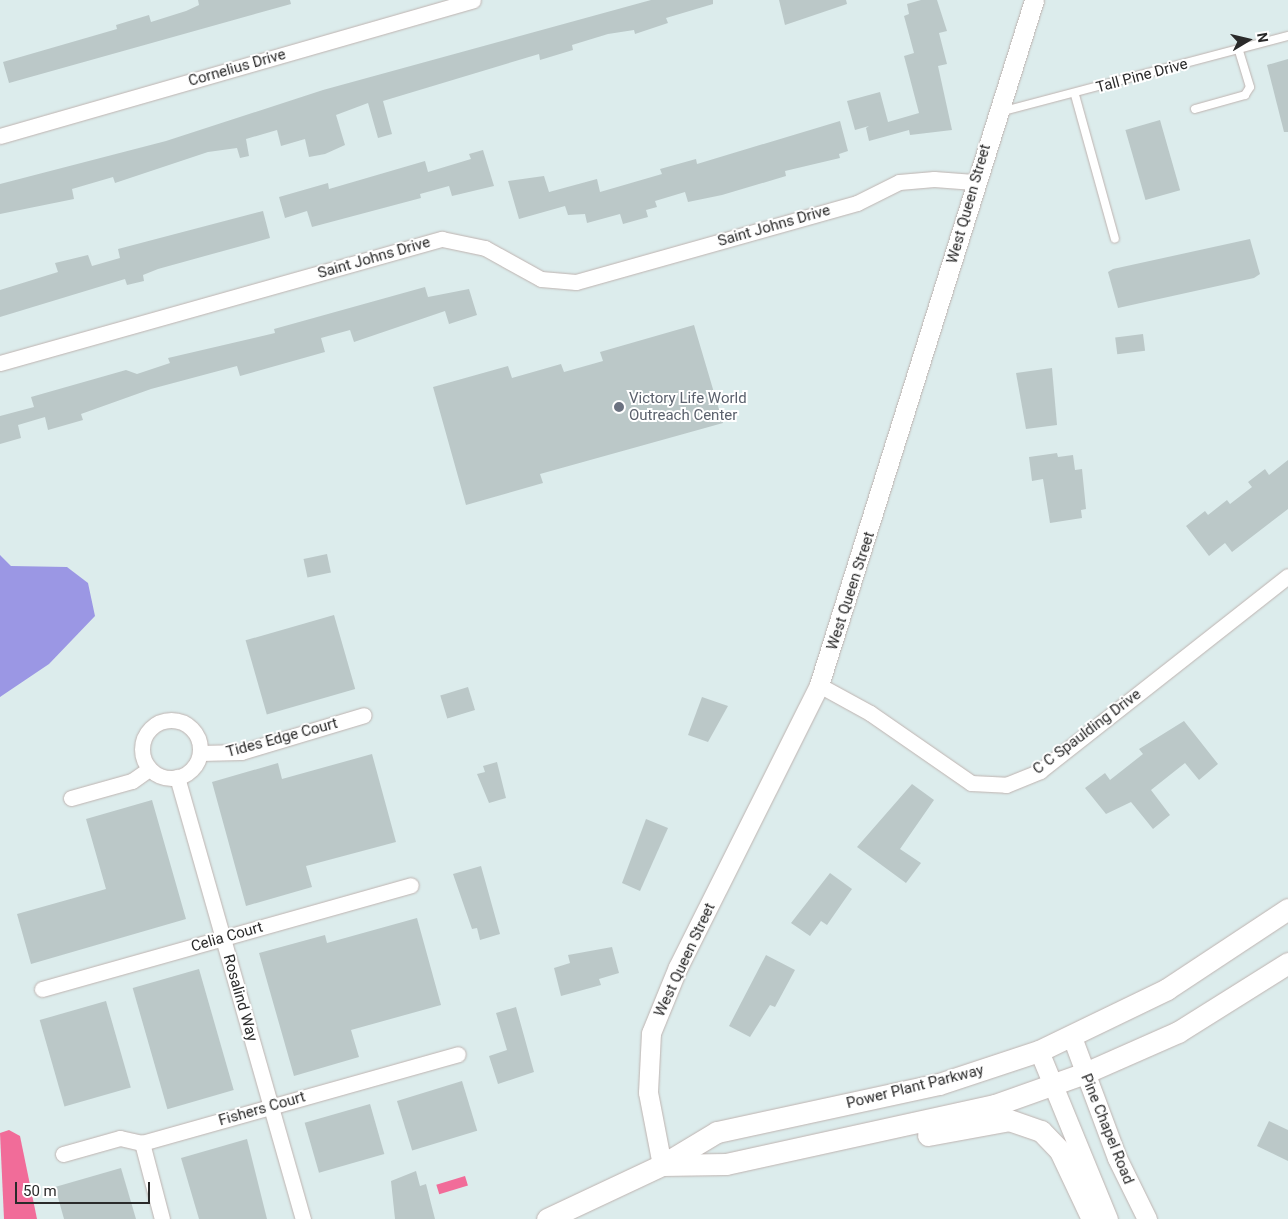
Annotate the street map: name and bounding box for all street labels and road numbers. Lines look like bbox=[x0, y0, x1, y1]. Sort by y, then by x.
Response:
street label: Cornelius Drive bbox=[186, 46, 288, 90]
street label: Tall Pine Drive bbox=[1094, 55, 1190, 97]
street label: West Queen Street bbox=[943, 142, 995, 266]
street label: Saint Johns Drive bbox=[716, 201, 832, 251]
street label: Saint Johns Drive bbox=[316, 233, 432, 283]
street label: West Queen Street bbox=[823, 530, 879, 652]
street label: C C Spaulding Drive bbox=[1029, 686, 1145, 778]
street label: Tides Edge Court bbox=[224, 715, 340, 761]
street label: West Queen Street bbox=[651, 900, 719, 1020]
street label: Celia Court bbox=[189, 918, 265, 956]
street label: Rosalind Way bbox=[219, 952, 261, 1044]
street label: Power Plant Parkway bbox=[845, 1061, 985, 1113]
street label: Pine Chapel Road bbox=[1077, 1071, 1137, 1187]
street label: Fishers Court bbox=[217, 1088, 307, 1130]

